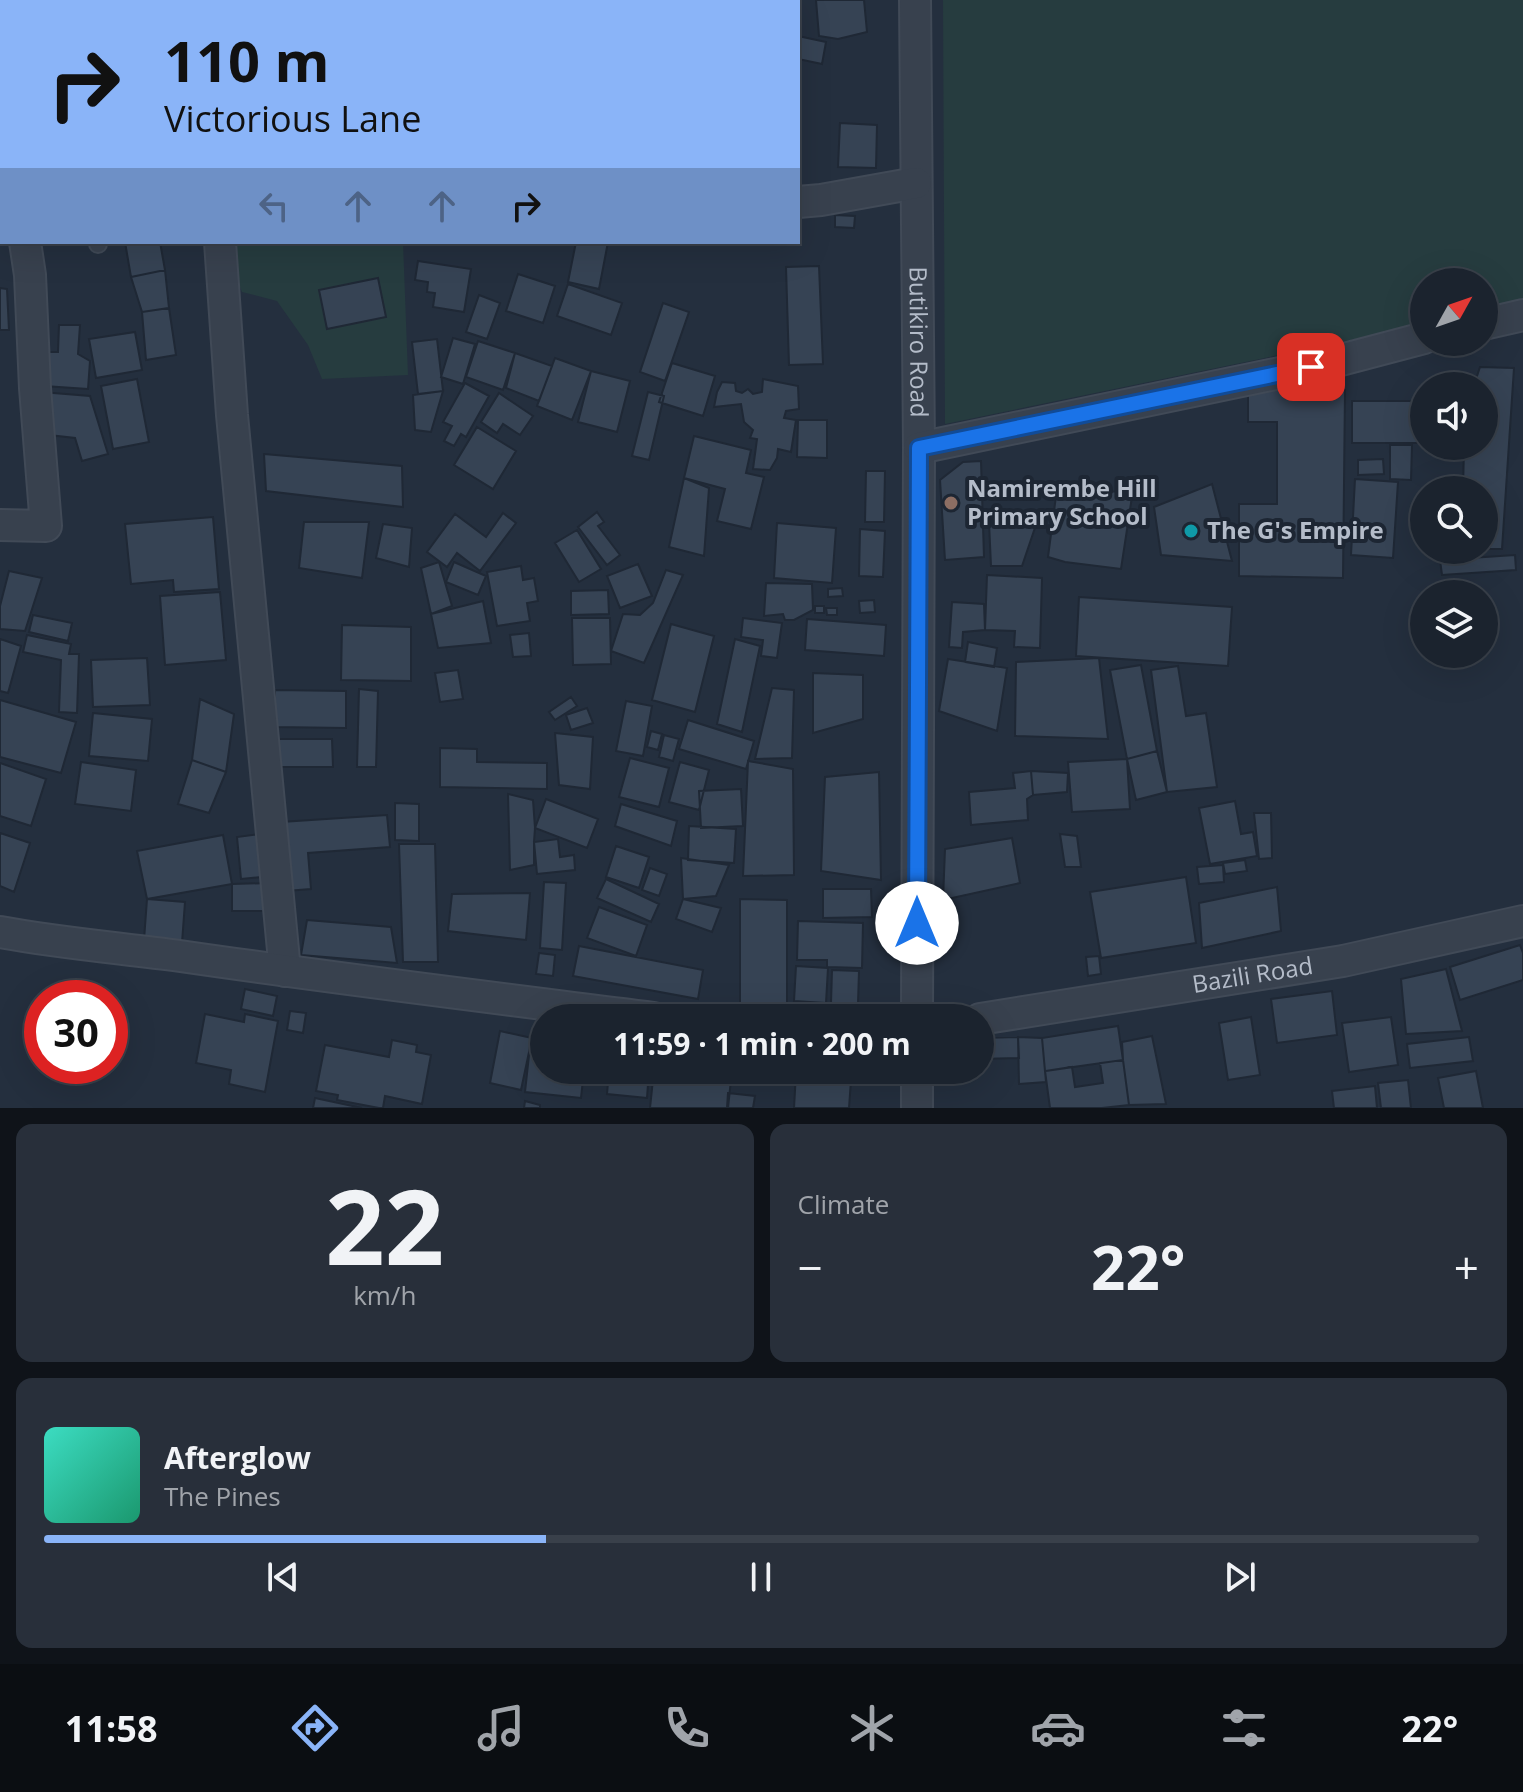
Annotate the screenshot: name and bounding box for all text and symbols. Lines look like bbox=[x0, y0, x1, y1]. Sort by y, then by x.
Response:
text: 110 m bbox=[164, 22, 330, 98]
icon: right bbox=[32, 32, 136, 136]
text: Victorious Lane bbox=[164, 94, 421, 143]
icon: left bbox=[252, 184, 296, 228]
icon: ahead bbox=[336, 184, 380, 228]
icon: ahead bbox=[420, 184, 464, 228]
icon: right bbox=[504, 184, 548, 228]
street label: Butikiro Road bbox=[902, 266, 937, 418]
north arrow bbox=[1410, 268, 1498, 356]
map controls bbox=[1410, 268, 1498, 668]
pin bbox=[1277, 333, 1345, 401]
icon: arrive bbox=[1289, 345, 1333, 389]
button: sound bbox=[1410, 372, 1498, 460]
place label: Namirembe Hill Primary School bbox=[967, 471, 1156, 532]
button: search bbox=[1410, 476, 1498, 564]
marker: Namirembe Hill Primary School bbox=[942, 494, 960, 512]
place label: The G's Empire bbox=[1207, 513, 1384, 546]
marker: The G's Empire bbox=[1182, 522, 1200, 540]
button: layers bbox=[1410, 580, 1498, 668]
position arrow bbox=[875, 881, 959, 965]
street label: Bazili Road bbox=[1190, 948, 1315, 1000]
speed limit sign: 30 bbox=[24, 980, 128, 1084]
text: 11:59 · 1 min · 200 m bbox=[613, 1023, 911, 1064]
text: 22 bbox=[325, 1154, 444, 1295]
text: Climate bbox=[798, 1186, 889, 1222]
text: 22° bbox=[1091, 1226, 1185, 1308]
text: − bbox=[798, 1237, 823, 1297]
text: + bbox=[1454, 1237, 1479, 1297]
text: km/h bbox=[353, 1277, 416, 1313]
text: Afterglow bbox=[164, 1437, 311, 1478]
text: The Pines bbox=[164, 1478, 281, 1514]
icon: previous bbox=[261, 1555, 305, 1599]
icon: pause bbox=[739, 1555, 783, 1599]
icon: next bbox=[1218, 1555, 1262, 1599]
icon: directions bbox=[287, 1700, 343, 1756]
icon: music bbox=[473, 1700, 529, 1756]
icon: phone bbox=[659, 1700, 715, 1756]
icon: climate bbox=[844, 1700, 900, 1756]
icon: car bbox=[1030, 1700, 1086, 1756]
icon: filters bbox=[1216, 1700, 1272, 1756]
text: 11:58 bbox=[65, 1704, 157, 1753]
text: 22° bbox=[1402, 1704, 1458, 1753]

